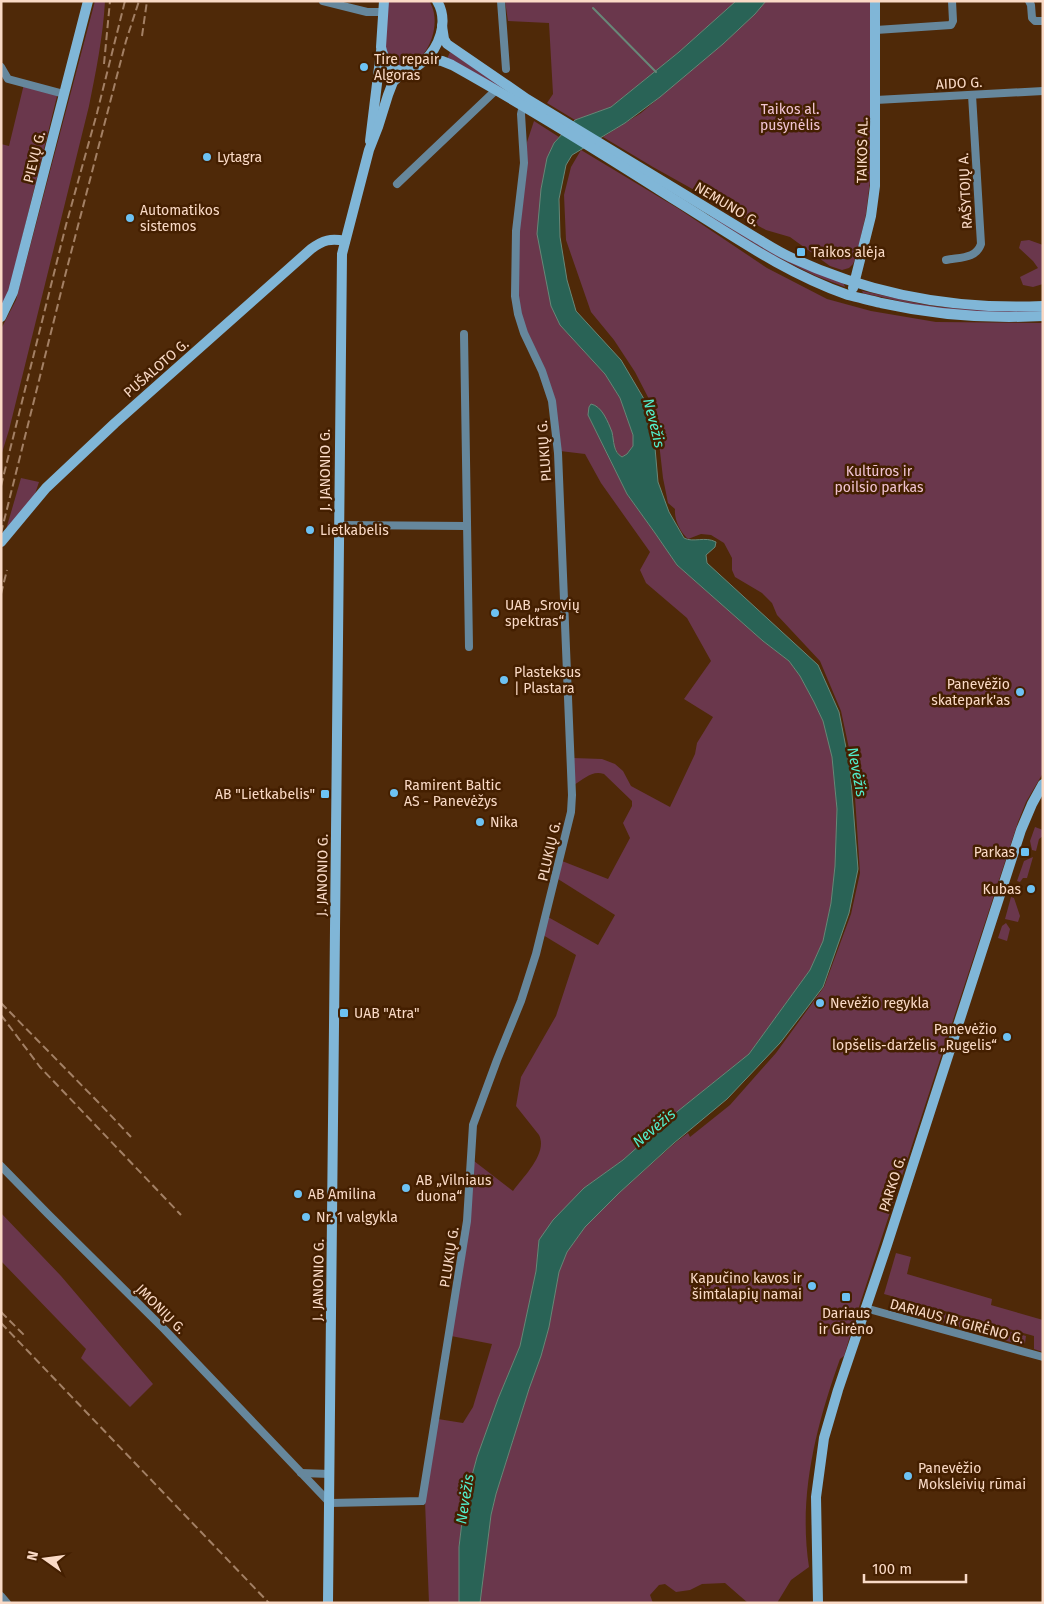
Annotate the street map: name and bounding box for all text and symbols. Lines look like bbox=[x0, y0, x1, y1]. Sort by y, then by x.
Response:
place label: Tire repair Algoras bbox=[374, 51, 440, 84]
marker: Tire repair Algoras bbox=[358, 61, 370, 73]
street label: AIDO G. bbox=[935, 74, 983, 93]
park label: Taikos al. pušynėlis bbox=[760, 101, 820, 134]
street label: TAIKOS AL. bbox=[853, 117, 872, 183]
street label: PIEVŲ G. bbox=[20, 129, 49, 185]
place label: Lytagra bbox=[217, 149, 262, 166]
marker: Lytagra bbox=[201, 151, 213, 163]
street label: RAŠYTOJŲ A. bbox=[954, 152, 976, 230]
street label: NEMUNO G. bbox=[691, 179, 762, 230]
place label: Automatikos sistemos bbox=[140, 202, 220, 235]
marker: Automatikos sistemos bbox=[124, 212, 136, 224]
place label: Taikos alėja bbox=[811, 244, 885, 261]
marker: Taikos alėja bbox=[795, 246, 807, 258]
street label: PUŠALOTO G. bbox=[120, 335, 192, 401]
water label: Nevėžis bbox=[639, 396, 669, 450]
street label: PLUKIŲ G. bbox=[534, 420, 555, 482]
street label: J. JANONIO G. bbox=[317, 429, 334, 511]
park label: Kultūros ir poilsio parkas bbox=[834, 463, 924, 496]
place label: Lietkabelis bbox=[320, 522, 389, 539]
marker: Lietkabelis bbox=[304, 524, 316, 536]
place label: UAB „Srovių spektras“ bbox=[505, 597, 580, 630]
marker: UAB „Srovių spektras“ bbox=[489, 607, 501, 619]
place label: Plasteksus | Plastara bbox=[514, 664, 581, 697]
marker: Plasteksus | Plastara bbox=[498, 674, 510, 686]
place label: Panevėžio skatepark'as bbox=[931, 676, 1010, 709]
marker: Panevėžio skatepark'as bbox=[1014, 686, 1026, 698]
water label: Nevėžis bbox=[843, 746, 871, 798]
place label: Ramirent Baltic AS - Panevėžys bbox=[404, 777, 502, 810]
place label: AB "Lietkabelis" bbox=[215, 786, 315, 803]
marker: Ramirent Baltic AS - Panevėžys bbox=[388, 787, 400, 799]
marker: AB "Lietkabelis" bbox=[319, 788, 331, 800]
place label: Nika bbox=[490, 814, 518, 831]
marker: Nika bbox=[474, 816, 486, 828]
street label: PLUKIŲ G. bbox=[534, 819, 565, 883]
street label: J. JANONIO G. bbox=[313, 834, 332, 916]
place label: Parkas bbox=[974, 844, 1015, 861]
marker: Parkas bbox=[1019, 846, 1031, 858]
place label: Kubas bbox=[983, 881, 1021, 898]
marker: Kubas bbox=[1025, 883, 1037, 895]
place label: Nevėžio regykla bbox=[830, 995, 929, 1012]
marker: Nevėžio regykla bbox=[814, 997, 826, 1009]
place label: UAB "Atra" bbox=[354, 1005, 420, 1022]
marker: UAB "Atra" bbox=[338, 1007, 350, 1019]
place label: Panevėžio lopšelis-darželis „Rugelis“ bbox=[832, 1021, 997, 1054]
marker: Panevėžio lopšelis-darželis „Rugelis“ bbox=[1001, 1031, 1013, 1043]
water label: Nevėžis bbox=[629, 1105, 679, 1151]
street label: PARKO G. bbox=[876, 1154, 909, 1214]
place label: AB „Vilniaus duona“ bbox=[416, 1172, 492, 1205]
marker: AB „Vilniaus duona“ bbox=[400, 1182, 412, 1194]
place label: AB Amilina bbox=[308, 1186, 376, 1203]
marker: AB Amilina bbox=[292, 1188, 304, 1200]
place label: Nr. 1 valgykla bbox=[316, 1209, 398, 1226]
marker: Nr. 1 valgykla bbox=[300, 1211, 312, 1223]
street label: PLUKIŲ G. bbox=[436, 1225, 463, 1289]
street label: J. JANONIO G. bbox=[309, 1239, 328, 1321]
place label: Kapučino kavos ir šimtalapių namai bbox=[690, 1270, 803, 1303]
street label: ĮMONIŲ G. bbox=[132, 1280, 189, 1338]
marker: Kapučino kavos ir šimtalapių namai bbox=[806, 1280, 818, 1292]
marker: Dariaus ir Girėno bbox=[840, 1291, 852, 1303]
street label: DARIAUS IR GIRĖNO G. bbox=[888, 1294, 1026, 1348]
place label: Dariaus ir Girėno bbox=[819, 1305, 873, 1338]
place label: Panevėžio Moksleivių rūmai bbox=[918, 1460, 1026, 1493]
marker: Panevėžio Moksleivių rūmai bbox=[902, 1470, 914, 1482]
water label: Nevėžis bbox=[452, 1473, 478, 1525]
north arrow bbox=[20, 1534, 70, 1584]
text: N bbox=[23, 1549, 42, 1563]
scale bar bbox=[864, 1552, 966, 1584]
text: 100 m bbox=[872, 1560, 912, 1578]

